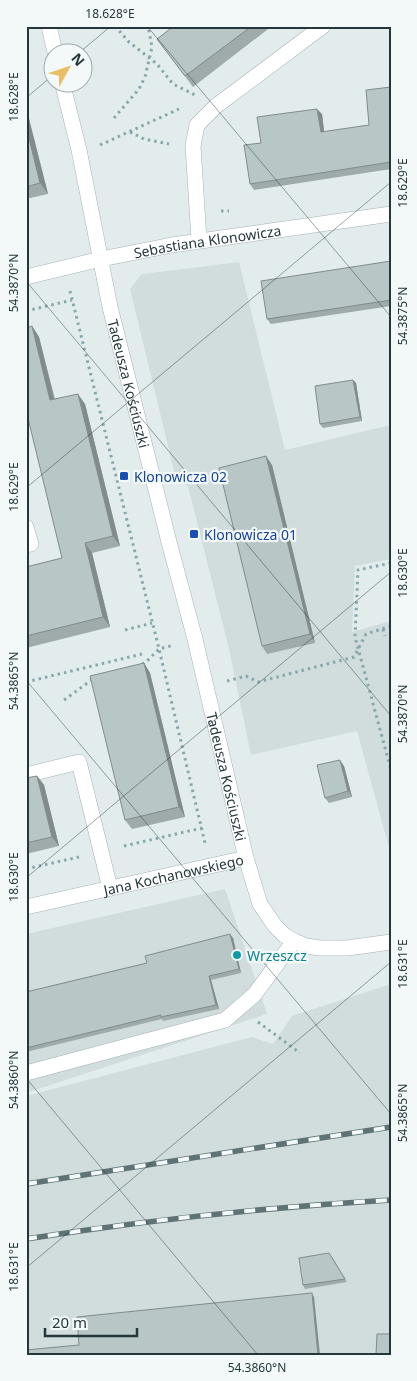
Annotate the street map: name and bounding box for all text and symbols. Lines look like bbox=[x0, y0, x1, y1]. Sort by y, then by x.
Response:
text: 18.628°E bbox=[85, 5, 135, 22]
north arrow bbox=[42, 42, 92, 92]
text: N bbox=[67, 49, 89, 70]
text: 18.628°E bbox=[5, 72, 22, 122]
text: 18.629°E bbox=[394, 158, 411, 208]
street label: Sebastiana Klonowicza bbox=[132, 220, 282, 262]
text: 54.3870°N bbox=[5, 254, 22, 312]
text: 54.3875°N bbox=[394, 287, 411, 345]
street label: Tadeusza Kościuszki bbox=[104, 317, 154, 450]
text: 18.629°E bbox=[5, 462, 22, 512]
place label: Klonowicza 02 bbox=[134, 467, 227, 486]
marker: Klonowicza 02 bbox=[118, 470, 130, 482]
place label: Klonowicza 01 bbox=[204, 525, 297, 544]
marker: Klonowicza 01 bbox=[188, 528, 200, 540]
text: 18.630°E bbox=[394, 548, 411, 598]
text: 54.3865°N bbox=[5, 652, 22, 710]
text: 54.3870°N bbox=[394, 685, 411, 743]
street label: Tadeusza Kościuszki bbox=[203, 710, 251, 843]
street label: Jana Kochanowskiego bbox=[100, 849, 245, 899]
text: 18.630°E bbox=[5, 852, 22, 902]
text: 18.631°E bbox=[394, 939, 411, 989]
place label: Wrzeszcz bbox=[247, 946, 307, 965]
marker: Wrzeszcz bbox=[231, 949, 243, 961]
text: 54.3860°N bbox=[5, 1051, 22, 1109]
text: 54.3865°N bbox=[394, 1084, 411, 1142]
text: 18.631°E bbox=[5, 1242, 22, 1292]
scale bar bbox=[45, 1306, 138, 1338]
text: 20 m bbox=[52, 1312, 87, 1332]
text: 54.3860°N bbox=[228, 1359, 286, 1376]

